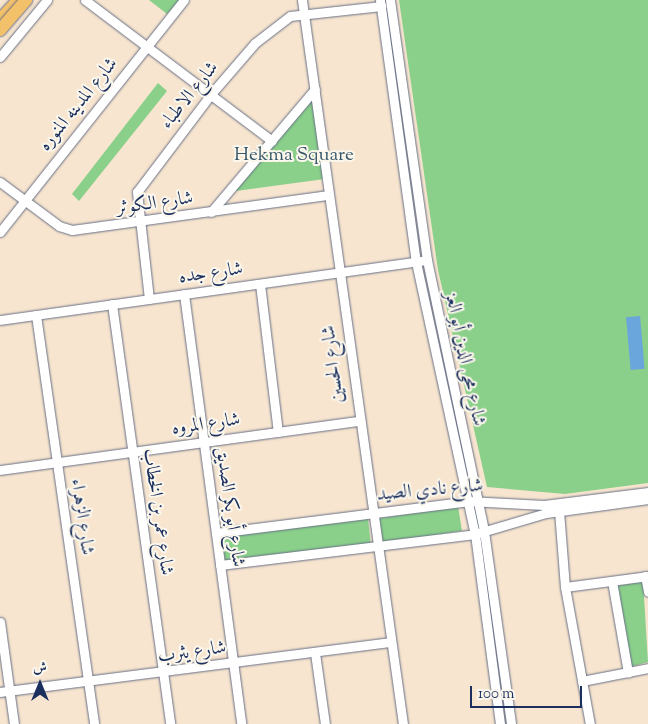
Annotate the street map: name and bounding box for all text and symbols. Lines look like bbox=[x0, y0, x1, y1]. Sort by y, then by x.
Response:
street label: شارع المدينه المنوره bbox=[34, 54, 124, 156]
street label: شارع الاطباء bbox=[156, 58, 224, 134]
park label: Hekma Square bbox=[234, 145, 354, 167]
street label: شارع الكوثر bbox=[115, 187, 195, 221]
street label: شارع جده bbox=[177, 258, 245, 290]
street label: شارع محى الدين أبو العز bbox=[439, 290, 489, 428]
street label: شارع الحسين bbox=[318, 324, 350, 404]
street label: شارع المروه bbox=[170, 409, 242, 441]
street label: شارع أبو بكر الصديق bbox=[209, 445, 249, 569]
street label: شارع عمر بن الخطاب bbox=[137, 447, 177, 577]
street label: شارع نادي الصيد bbox=[376, 475, 484, 507]
street label: شارع الزهراء bbox=[64, 477, 98, 557]
street label: شارع يثرب bbox=[156, 637, 228, 669]
north arrow bbox=[15, 659, 65, 709]
text: ش bbox=[33, 659, 47, 679]
scale bar bbox=[473, 676, 586, 708]
text: 100 m bbox=[478, 684, 514, 705]

